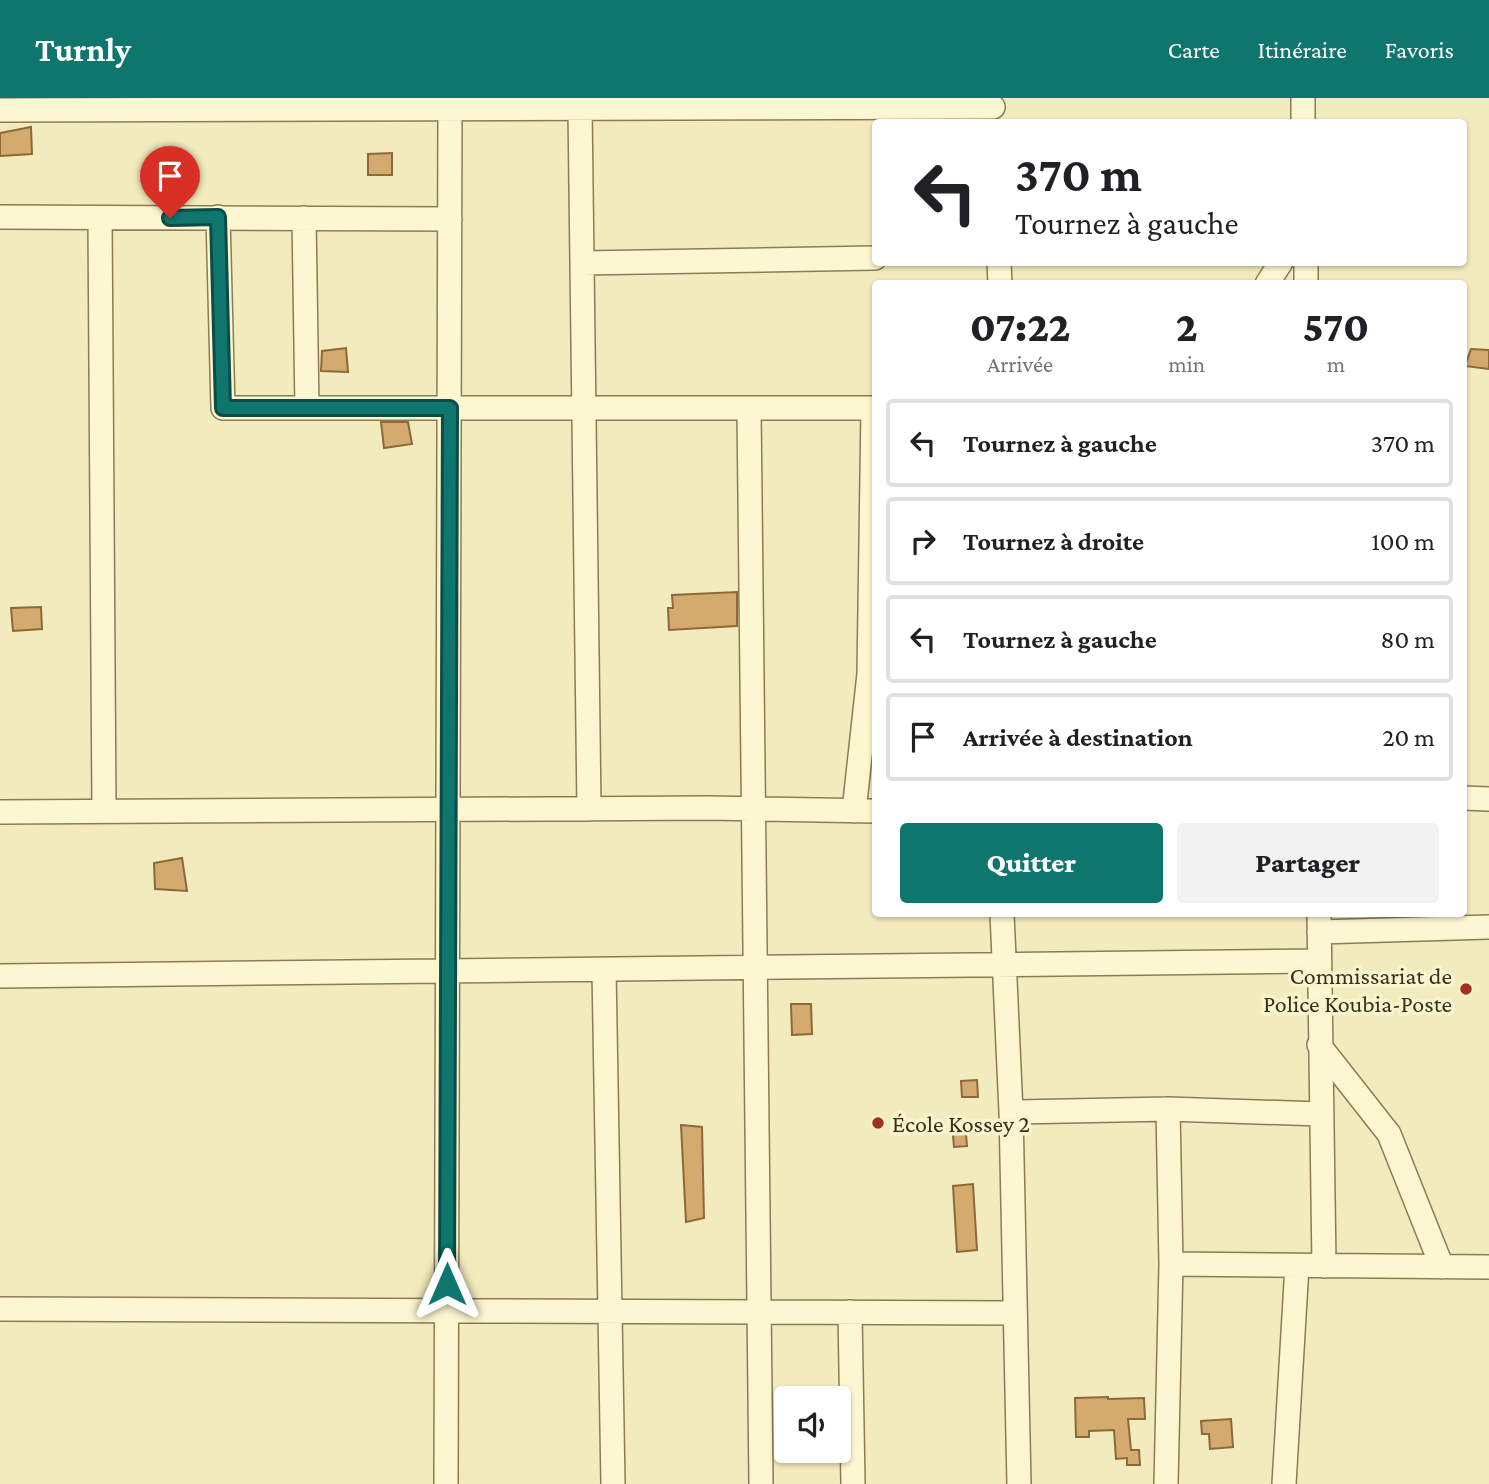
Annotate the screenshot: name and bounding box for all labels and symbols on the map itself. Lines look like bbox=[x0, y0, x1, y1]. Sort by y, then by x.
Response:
pin bbox=[140, 146, 200, 218]
place label: Commissariat de Police Koubia-Poste bbox=[1263, 962, 1452, 1017]
marker: Commissariat de Police Koubia-Poste bbox=[1458, 981, 1474, 997]
place label: École Kossey 2 bbox=[892, 1110, 1030, 1137]
marker: École Kossey 2 bbox=[870, 1115, 886, 1131]
position arrow bbox=[410, 1247, 484, 1321]

